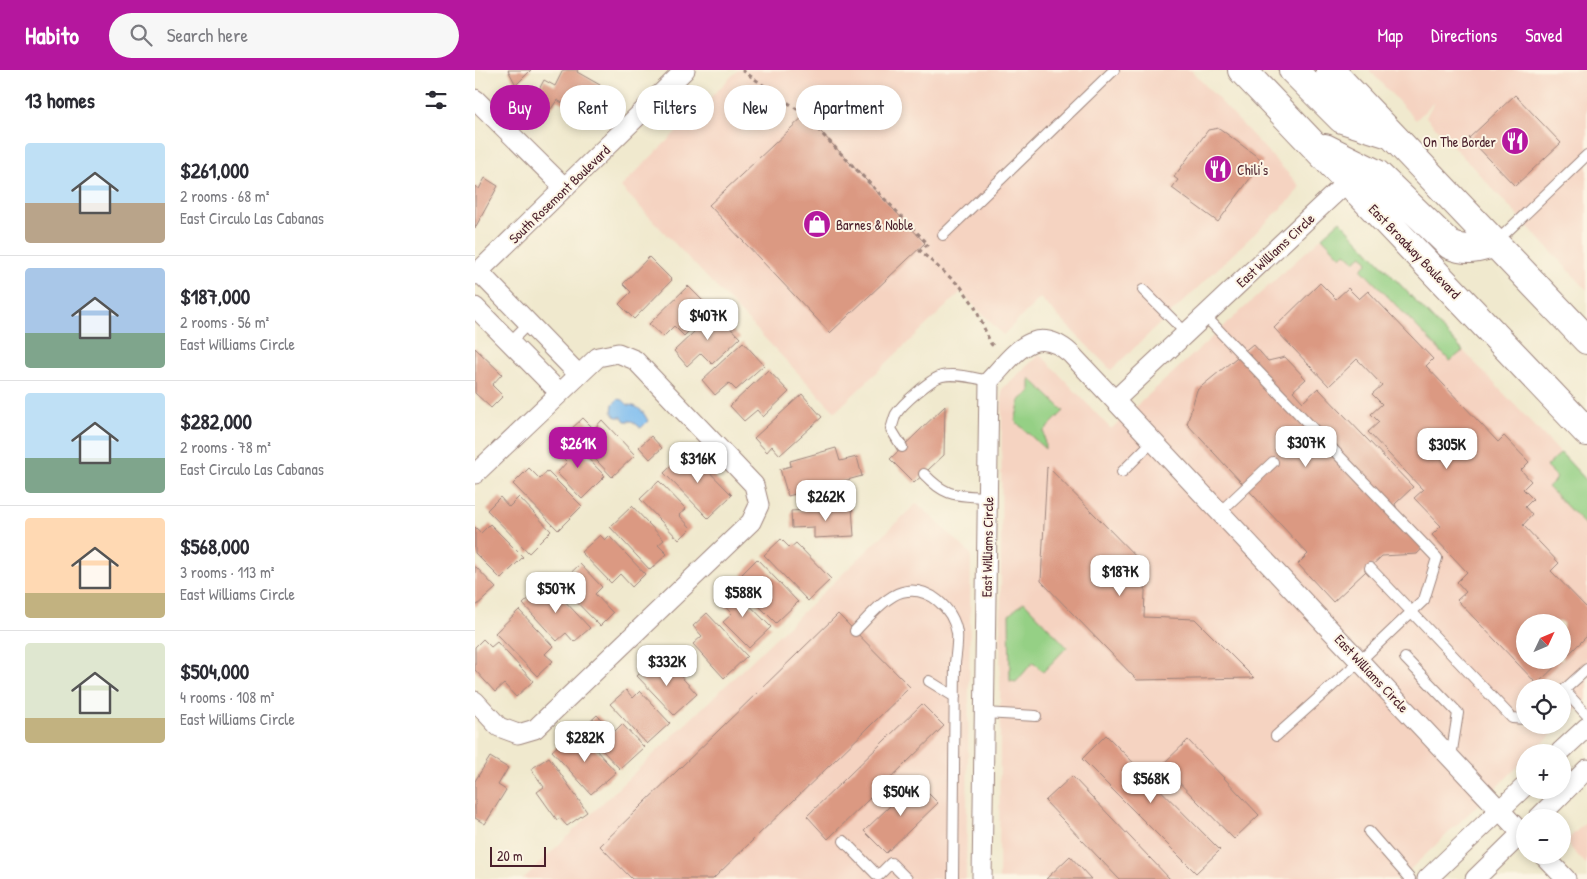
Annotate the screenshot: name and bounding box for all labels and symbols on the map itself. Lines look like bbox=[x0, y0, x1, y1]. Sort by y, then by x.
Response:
restaurant icon: On The Border bbox=[1500, 126, 1530, 156]
place label: On The Border bbox=[1423, 132, 1497, 151]
street label: South Rosemont Boulevard bbox=[504, 140, 614, 247]
restaurant icon: Chili's bbox=[1203, 154, 1233, 184]
place label: Chili's bbox=[1237, 160, 1268, 179]
street label: East Broadway Boulevard bbox=[1364, 199, 1466, 304]
street label: East Williams Circle bbox=[1232, 208, 1319, 291]
shop icon: Barnes & Noble bbox=[802, 209, 832, 239]
place label: Barnes & Noble bbox=[836, 215, 914, 234]
pin: $407K bbox=[673, 298, 743, 341]
pin: $261K bbox=[543, 426, 613, 469]
pin: $307K bbox=[1271, 426, 1341, 468]
pin: $305K bbox=[1412, 428, 1482, 470]
pin: $316K bbox=[663, 442, 733, 484]
pin: $262K bbox=[791, 480, 861, 522]
street label: East Williams Circle bbox=[977, 496, 997, 597]
pin: $187K bbox=[1085, 554, 1155, 597]
pin: $507K bbox=[521, 572, 591, 614]
pin: $588K bbox=[708, 576, 778, 618]
north arrow bbox=[1516, 614, 1571, 669]
street label: East Williams Circle bbox=[1331, 630, 1414, 717]
pin: $332K bbox=[632, 644, 702, 687]
pin: $282K bbox=[550, 720, 620, 763]
pin: $568K bbox=[1116, 762, 1186, 804]
pin: $504K bbox=[866, 774, 936, 817]
scale bar bbox=[490, 844, 546, 867]

